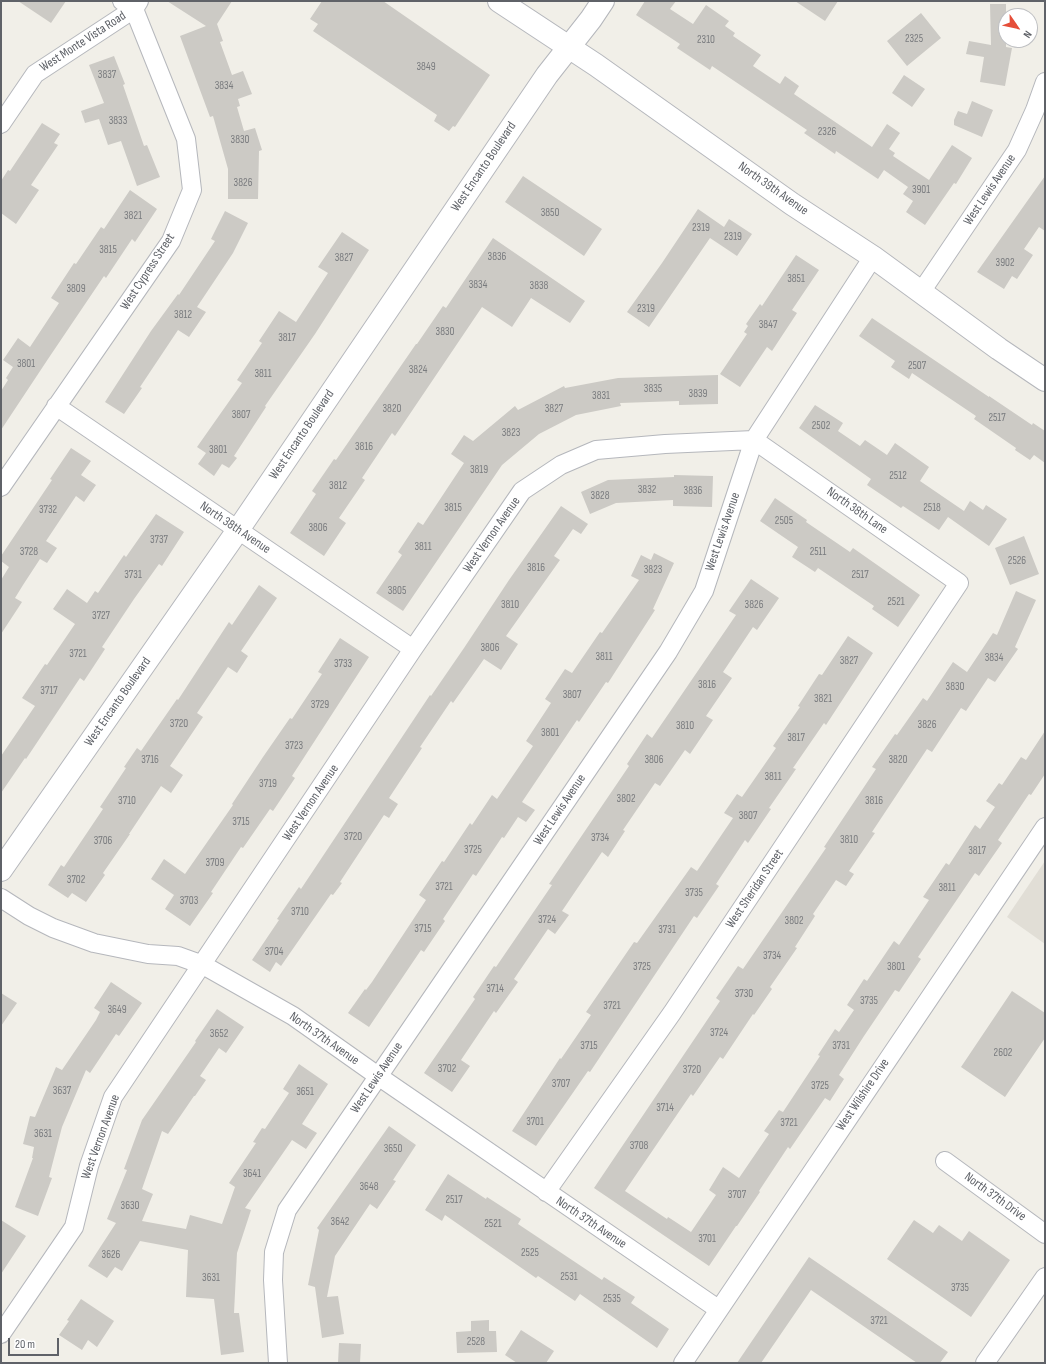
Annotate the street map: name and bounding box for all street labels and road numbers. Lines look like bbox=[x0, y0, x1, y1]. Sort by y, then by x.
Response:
street label: West Monte Vista Road bbox=[37, 8, 129, 76]
street label: West Encanto Boulevard bbox=[448, 119, 520, 215]
street label: West Lewis Avenue bbox=[961, 152, 1019, 228]
street label: North 39th Avenue bbox=[735, 159, 811, 219]
street label: West Cypress Street bbox=[117, 231, 179, 313]
street label: West Encanto Boulevard bbox=[266, 387, 338, 483]
street label: North 38th Lane bbox=[824, 484, 890, 538]
street label: West Lewis Avenue bbox=[702, 491, 744, 573]
street label: West Vernon Avenue bbox=[460, 494, 524, 576]
street label: North 38th Avenue bbox=[197, 499, 273, 557]
street label: West Encanto Boulevard bbox=[81, 654, 155, 750]
street label: West Vernon Avenue bbox=[280, 762, 342, 844]
street label: West Lewis Avenue bbox=[531, 772, 589, 848]
street label: West Sheridan Street bbox=[723, 846, 787, 932]
street label: North 37th Avenue bbox=[286, 1009, 362, 1069]
street label: West Lewis Avenue bbox=[348, 1040, 406, 1116]
street label: West Wilshire Drive bbox=[833, 1056, 893, 1134]
street label: West Vernon Avenue bbox=[78, 1093, 124, 1181]
street label: North 37th Drive bbox=[961, 1169, 1029, 1225]
street label: North 37th Avenue bbox=[553, 1194, 629, 1252]

